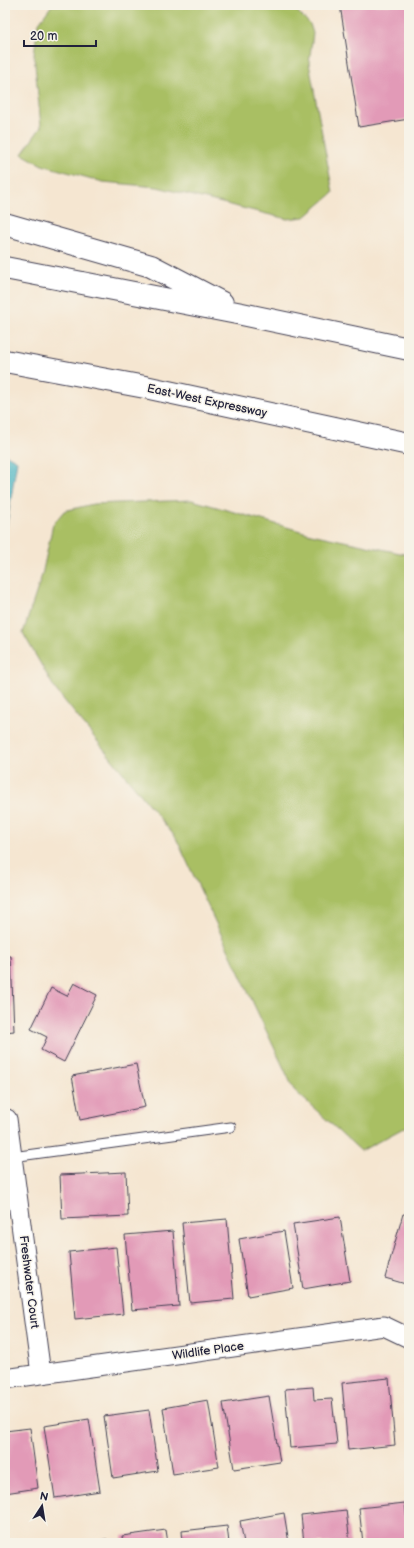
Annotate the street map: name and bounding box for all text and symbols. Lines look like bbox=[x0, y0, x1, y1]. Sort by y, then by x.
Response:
scale bar bbox=[24, 22, 96, 48]
text: 20 m bbox=[30, 29, 57, 44]
street label: East-West Expressway bbox=[146, 381, 269, 421]
street label: Freshwater Court bbox=[16, 1235, 42, 1330]
street label: Wildlife Place bbox=[171, 1339, 245, 1363]
north arrow bbox=[22, 1486, 62, 1526]
text: N bbox=[39, 1489, 49, 1504]

